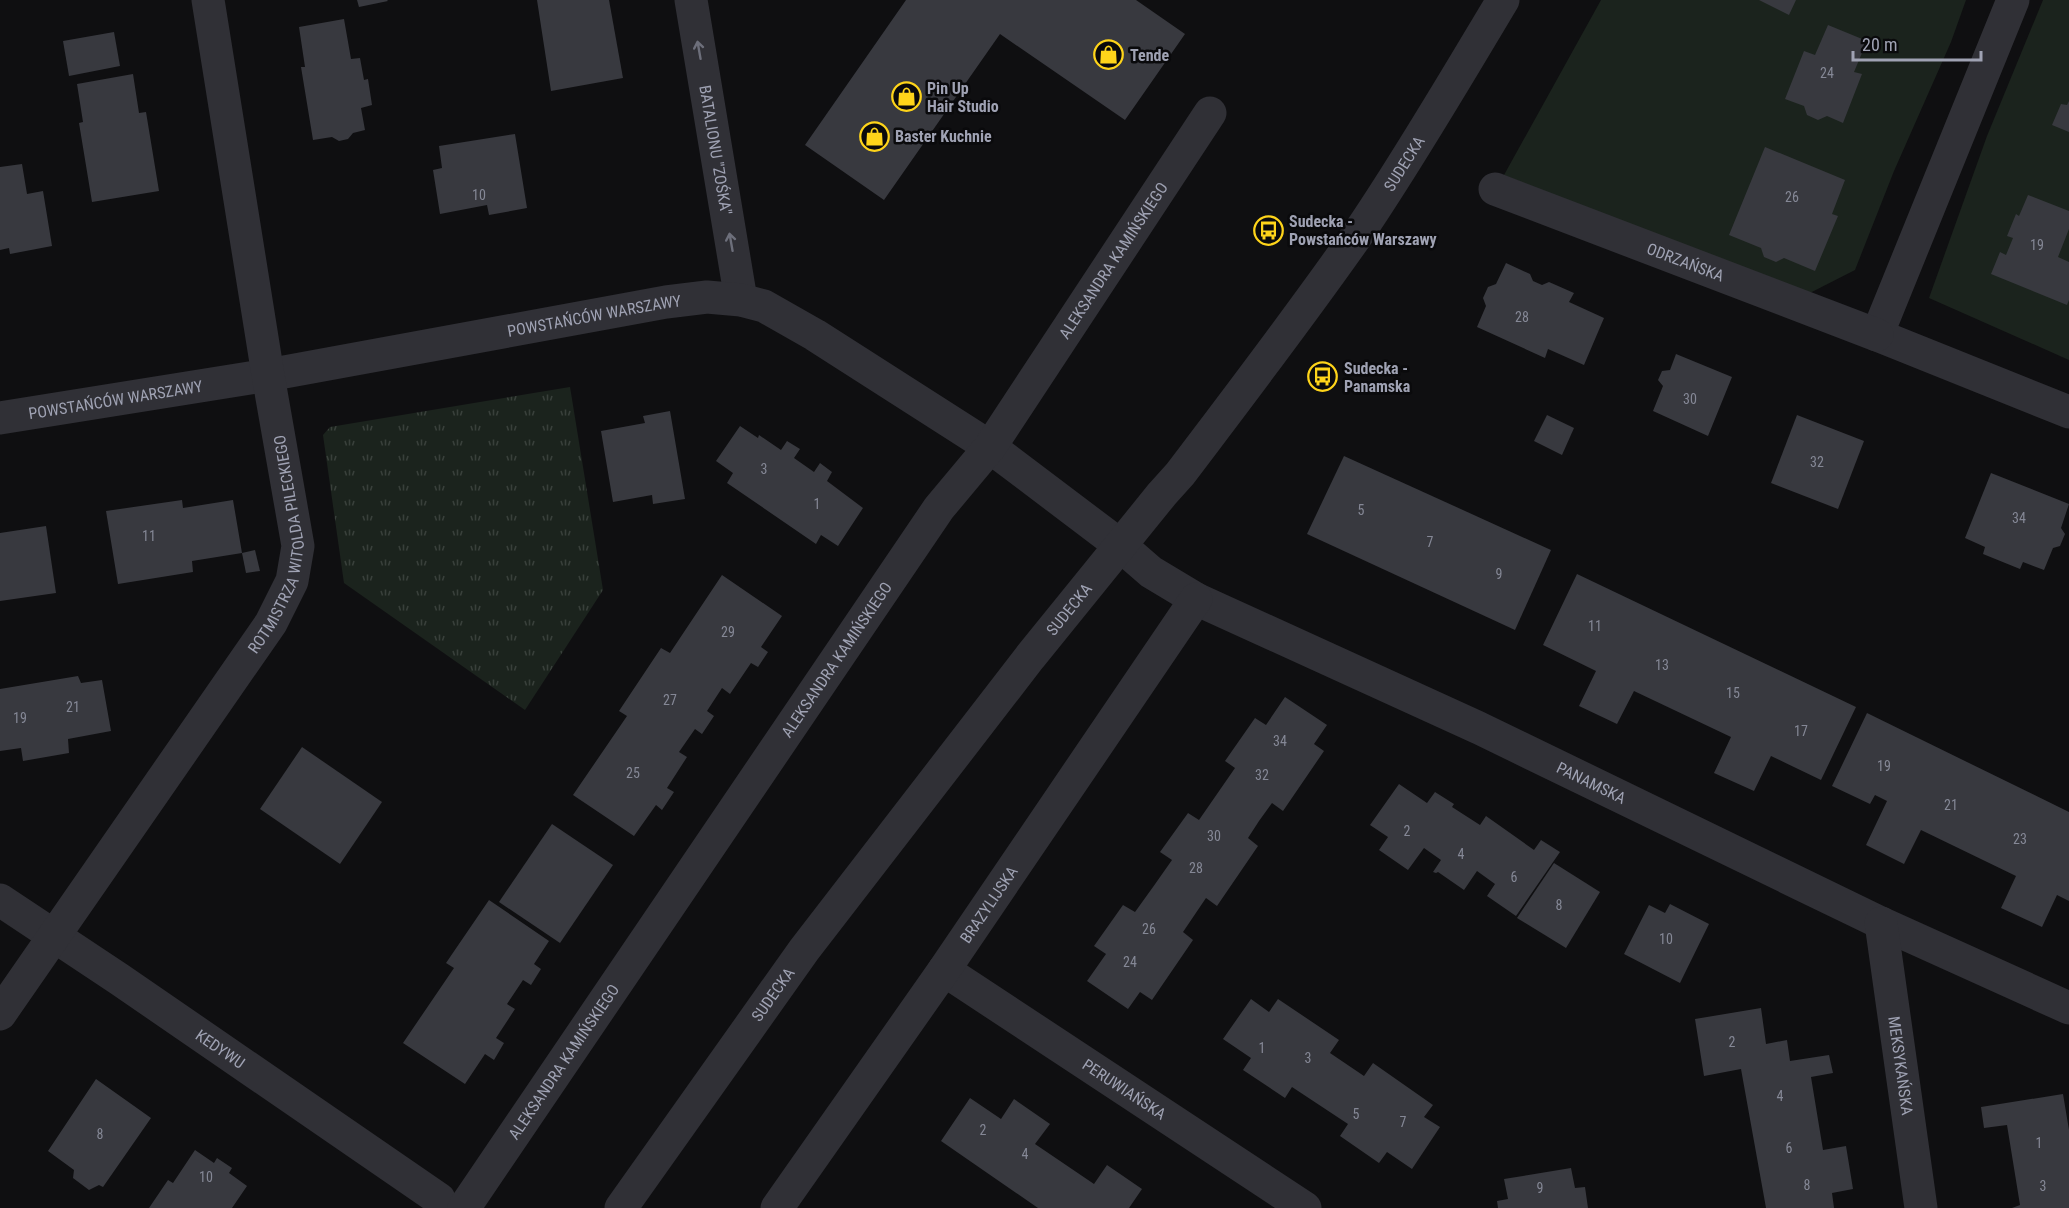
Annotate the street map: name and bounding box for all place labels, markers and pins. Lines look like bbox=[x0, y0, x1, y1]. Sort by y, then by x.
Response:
shop icon: Tende bbox=[1093, 39, 1125, 71]
place label: Tende bbox=[1130, 46, 1169, 65]
place label: Pin Up Hair Studio bbox=[927, 79, 999, 116]
shop icon: Pin Up Hair Studio bbox=[890, 81, 922, 113]
shop icon: Baster Kuchnie bbox=[858, 120, 890, 152]
place label: Baster Kuchnie bbox=[895, 127, 992, 146]
place label: Sudecka - Powstańców Warszawy bbox=[1289, 212, 1437, 249]
bus stop icon: Sudecka - Powstańców Warszawy bbox=[1252, 214, 1284, 246]
place label: Sudecka - Panamska bbox=[1344, 359, 1411, 396]
bus stop icon: Sudecka - Panamska bbox=[1307, 361, 1339, 393]

